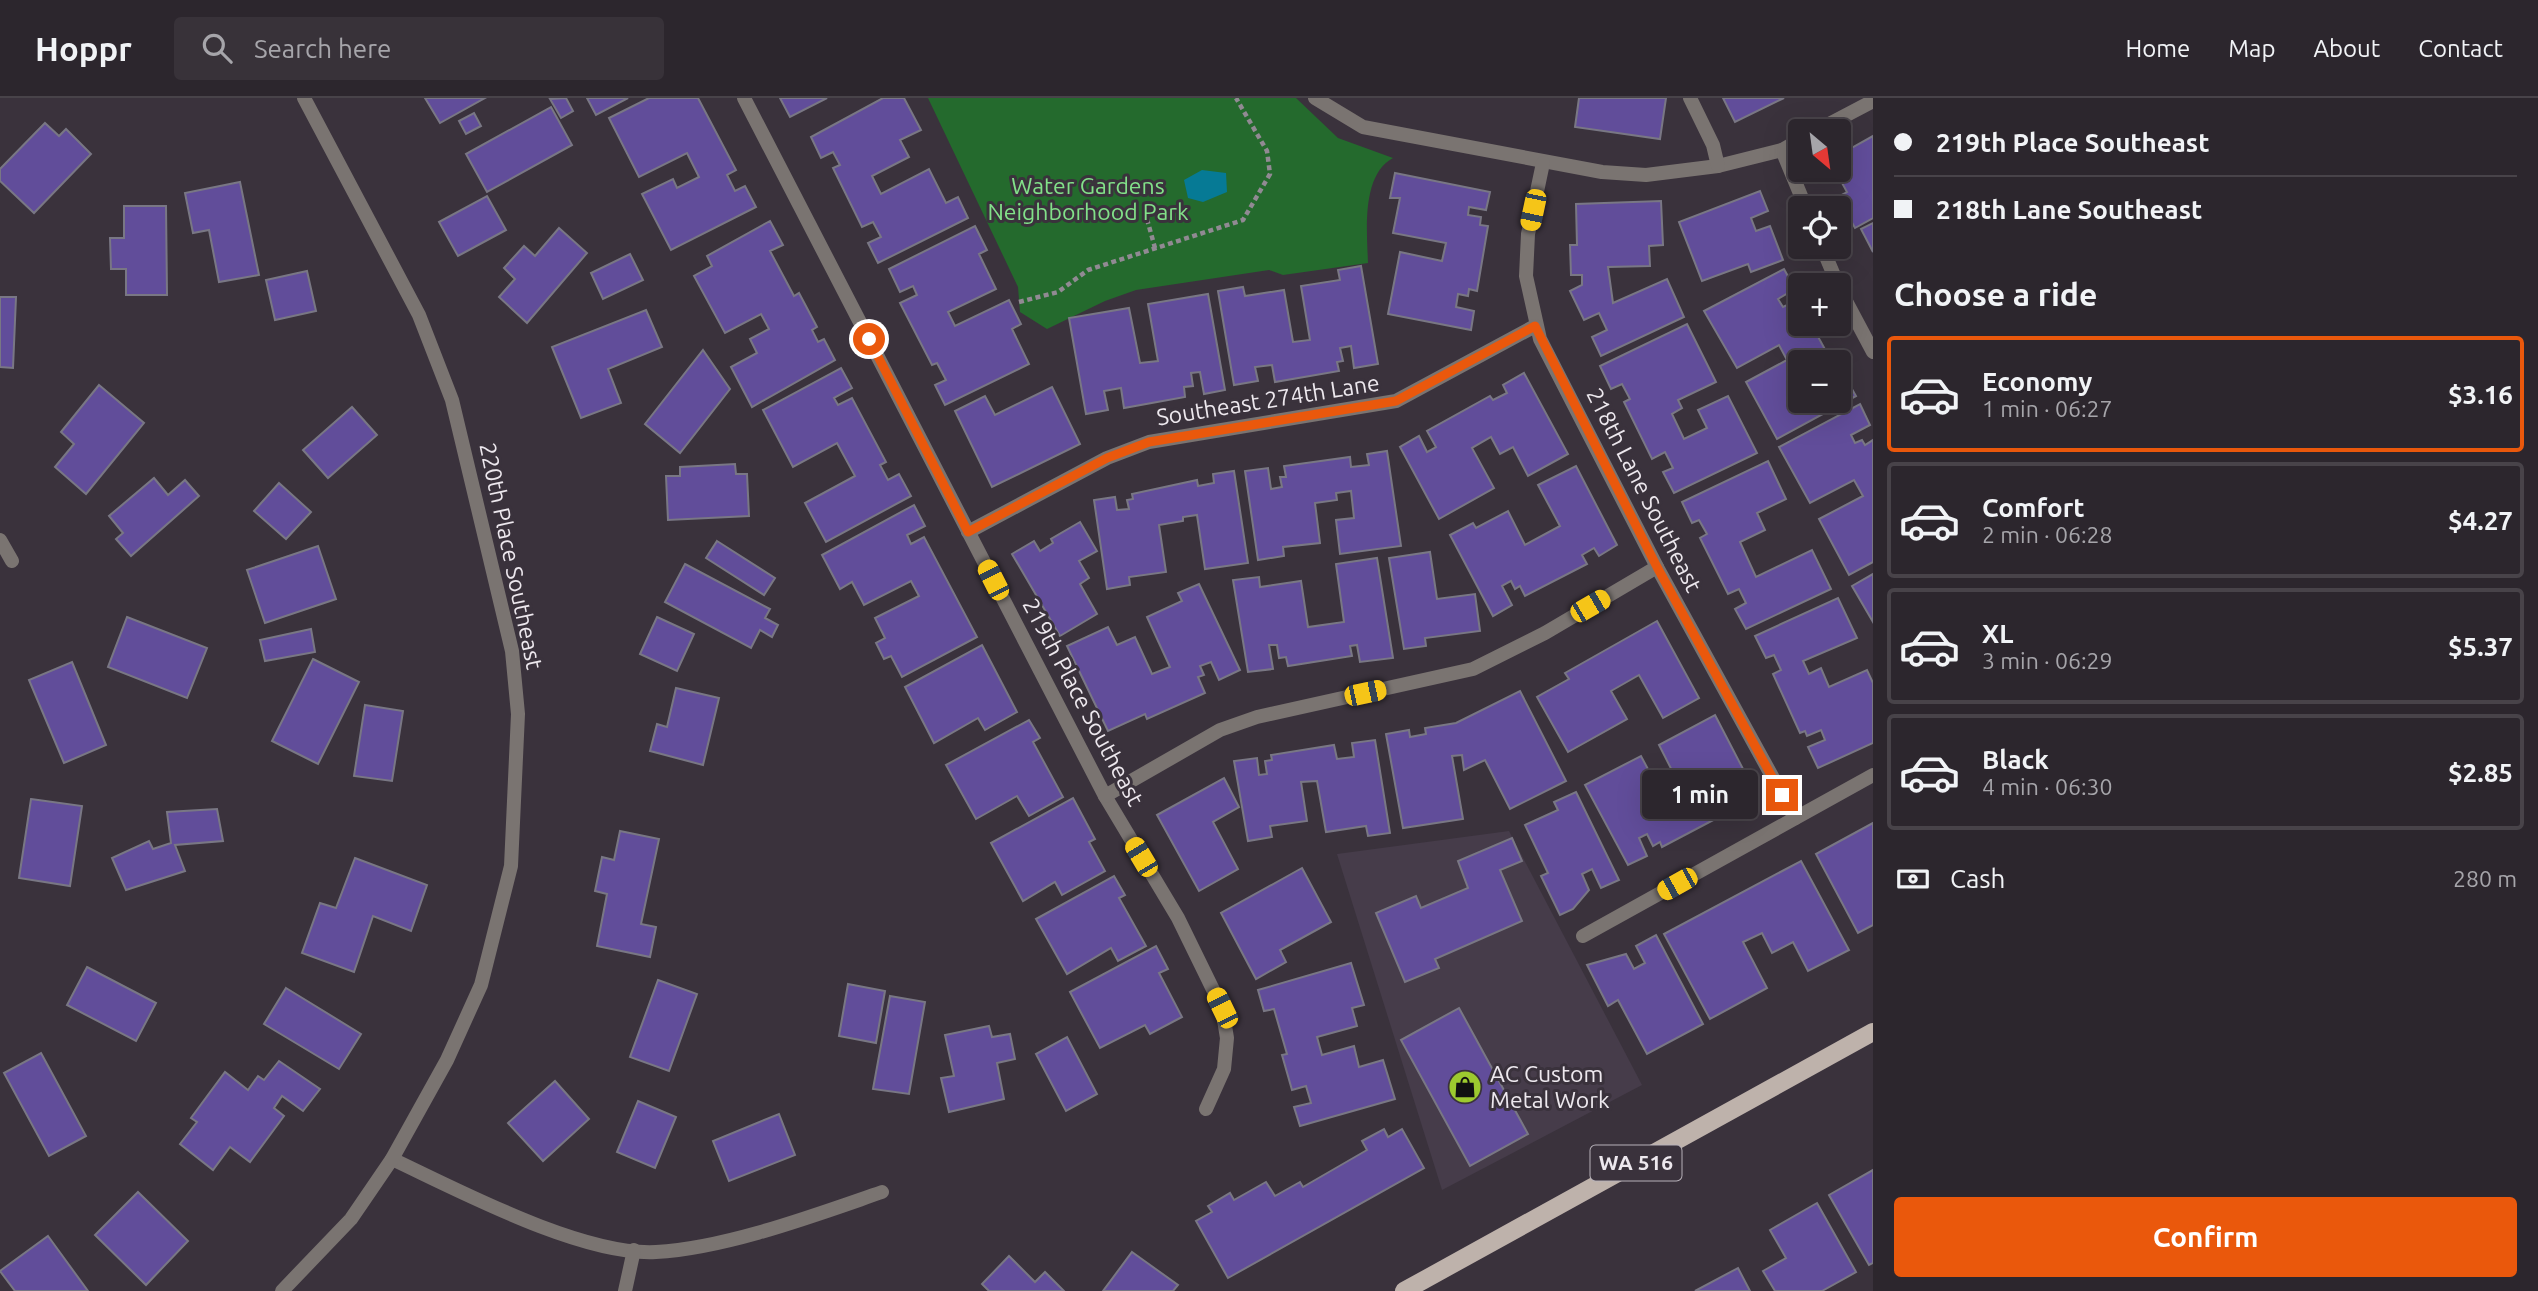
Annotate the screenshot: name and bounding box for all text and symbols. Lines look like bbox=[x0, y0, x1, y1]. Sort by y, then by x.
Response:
search box bbox=[174, 17, 664, 80]
icon: search bbox=[198, 29, 236, 67]
text: Hoppr bbox=[35, 30, 132, 67]
text: Search here bbox=[254, 34, 391, 63]
text: Home bbox=[2125, 35, 2190, 62]
text: Map bbox=[2228, 35, 2275, 62]
text: About bbox=[2313, 35, 2380, 62]
text: Contact bbox=[2418, 35, 2503, 62]
north arrow bbox=[1788, 119, 1852, 182]
map controls bbox=[1788, 119, 1851, 413]
text: 219th Place Southeast bbox=[1936, 128, 2209, 157]
park label: Water Gardens Neighborhood Park bbox=[987, 173, 1189, 224]
car bbox=[1519, 187, 1548, 233]
text: 218th Lane Southeast bbox=[1936, 195, 2202, 224]
button: locate bbox=[1788, 196, 1851, 259]
button: + bbox=[1788, 273, 1851, 336]
text: Choose a ride bbox=[1894, 276, 2097, 312]
route start bbox=[853, 323, 885, 355]
button: − bbox=[1788, 350, 1851, 413]
icon: car bbox=[1898, 363, 1961, 426]
text: Economy bbox=[1982, 367, 2092, 396]
street label: Southeast 274th Lane bbox=[1155, 370, 1381, 429]
text: $3.16 bbox=[2448, 380, 2513, 409]
street label: 218th Lane Southeast bbox=[1582, 384, 1707, 596]
text: 1 min · 06:27 bbox=[1982, 396, 2113, 421]
street label: 220th Place Southeast bbox=[475, 440, 548, 671]
icon: car bbox=[1898, 489, 1961, 552]
text: Comfort bbox=[1982, 493, 2085, 522]
text: $4.27 bbox=[2448, 506, 2513, 535]
text: 2 min · 06:28 bbox=[1982, 522, 2113, 547]
car bbox=[975, 557, 1012, 603]
car bbox=[1567, 586, 1614, 626]
street label: 219th Place Southeast bbox=[1018, 594, 1149, 810]
icon: car bbox=[1898, 615, 1961, 678]
text: XL bbox=[1982, 619, 2013, 648]
text: $5.37 bbox=[2448, 632, 2513, 661]
text: 3 min · 06:29 bbox=[1982, 648, 2113, 673]
car bbox=[1343, 678, 1388, 708]
icon: car bbox=[1898, 741, 1961, 804]
text: Black bbox=[1982, 745, 2049, 774]
text: $2.85 bbox=[2448, 758, 2513, 787]
callout: 1 min bbox=[1642, 770, 1758, 820]
text: 4 min · 06:30 bbox=[1982, 774, 2113, 799]
route end bbox=[1766, 779, 1798, 811]
text: 1 min bbox=[1671, 782, 1729, 807]
car bbox=[1122, 834, 1161, 880]
icon: cash bbox=[1894, 860, 1932, 898]
text: Cash bbox=[1950, 864, 2005, 893]
car bbox=[1654, 865, 1701, 903]
text: 280 m bbox=[2453, 866, 2517, 891]
car bbox=[1204, 985, 1241, 1031]
place label: AC Custom Metal Work bbox=[1490, 1061, 1610, 1112]
shop icon: AC Custom Metal Work bbox=[1446, 1068, 1484, 1106]
road number: WA 516 bbox=[1590, 1146, 1682, 1180]
button: Confirm bbox=[1894, 1197, 2517, 1277]

